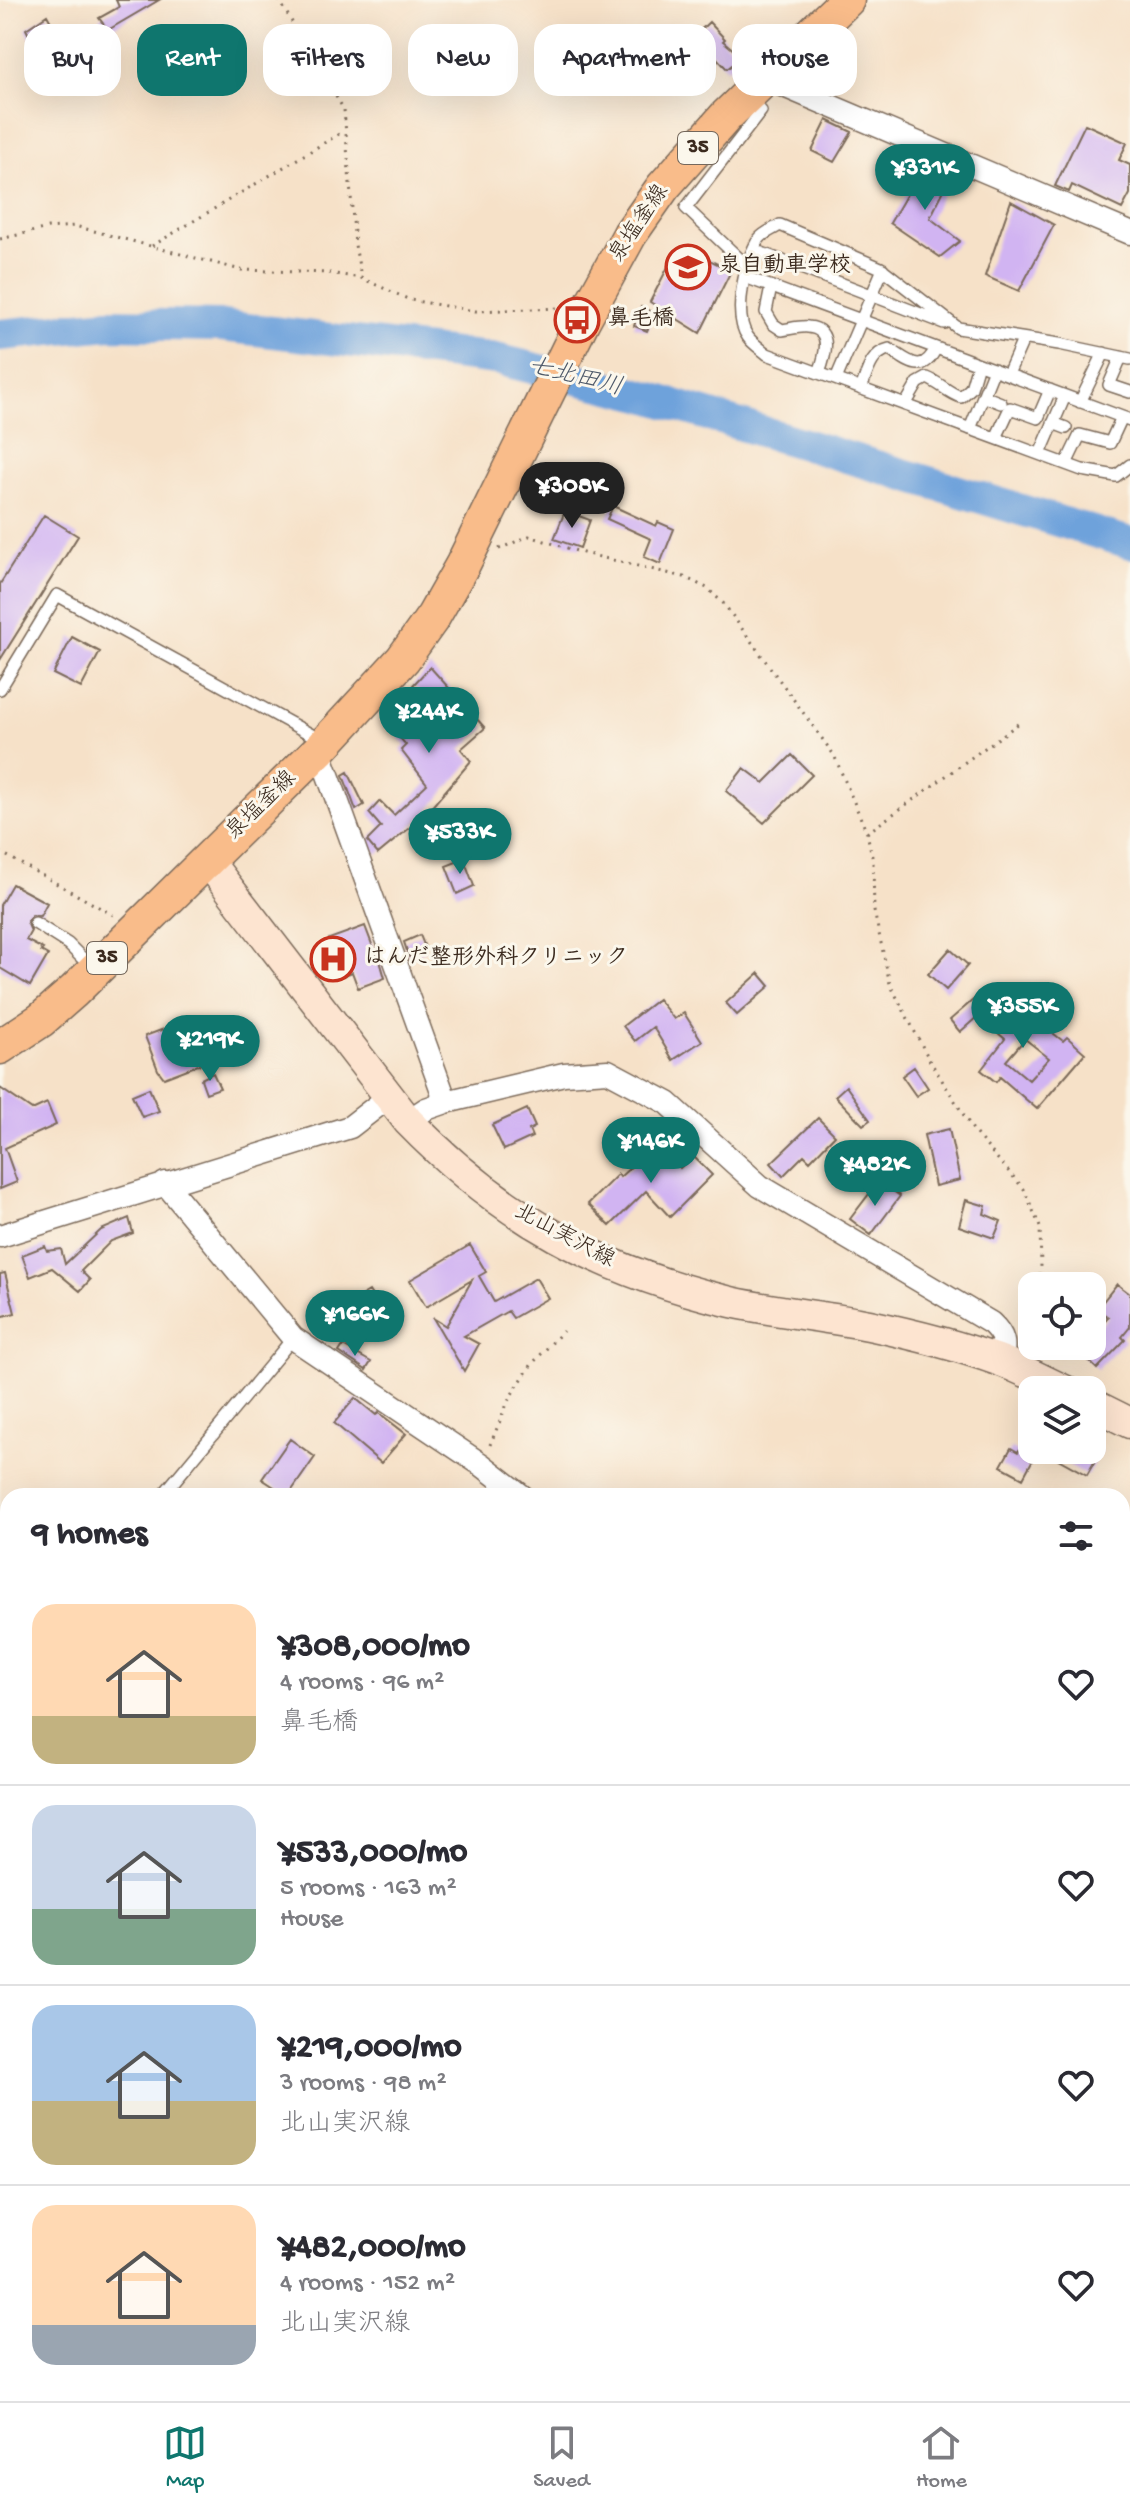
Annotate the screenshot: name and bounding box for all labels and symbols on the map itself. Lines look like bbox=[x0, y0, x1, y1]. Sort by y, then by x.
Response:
road number: 35 bbox=[678, 132, 718, 164]
pin: ¥331K bbox=[869, 144, 981, 212]
street label: 泉塩釜線 bbox=[603, 179, 675, 268]
school or university icon: 泉自動車学校 bbox=[664, 243, 712, 291]
place label: 泉自動車学校 bbox=[719, 252, 851, 280]
bus stop icon: 鼻毛橋 bbox=[553, 296, 601, 344]
place label: 鼻毛橋 bbox=[608, 305, 674, 333]
water label: 七北田川 bbox=[525, 352, 625, 404]
pin: ¥308K bbox=[516, 462, 628, 530]
pin: ¥244K bbox=[373, 687, 485, 755]
street label: 泉塩釜線 bbox=[220, 765, 303, 846]
pin: ¥533K bbox=[404, 808, 516, 876]
hospital icon: はんだ整形外科クリニック bbox=[309, 935, 357, 983]
road number: 35 bbox=[87, 942, 127, 974]
place label: はんだ整形外科クリニック bbox=[364, 945, 628, 972]
pin: ¥355K bbox=[967, 982, 1079, 1050]
pin: ¥219K bbox=[154, 1015, 266, 1083]
pin: ¥146K bbox=[595, 1117, 707, 1185]
pin: ¥482K bbox=[819, 1140, 931, 1208]
street label: 北山実沢線 bbox=[509, 1199, 619, 1274]
pin: ¥166K bbox=[299, 1290, 411, 1358]

